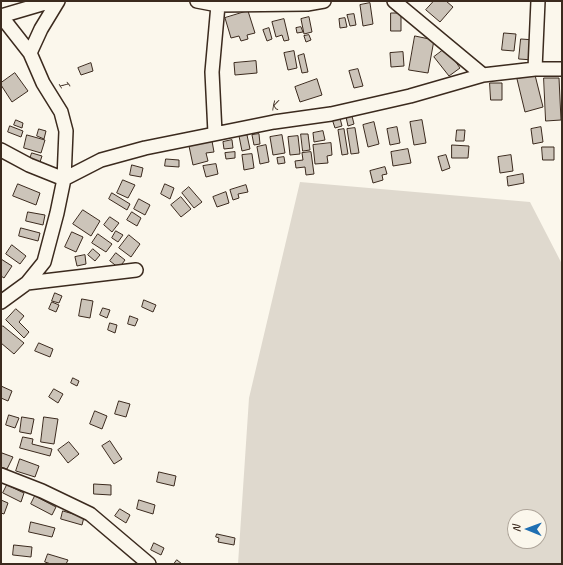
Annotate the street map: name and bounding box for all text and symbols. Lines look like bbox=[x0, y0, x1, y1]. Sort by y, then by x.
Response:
street label: I bbox=[54, 77, 72, 91]
street label: K bbox=[269, 97, 279, 115]
north arrow bbox=[507, 509, 547, 549]
text: N bbox=[509, 525, 523, 532]

